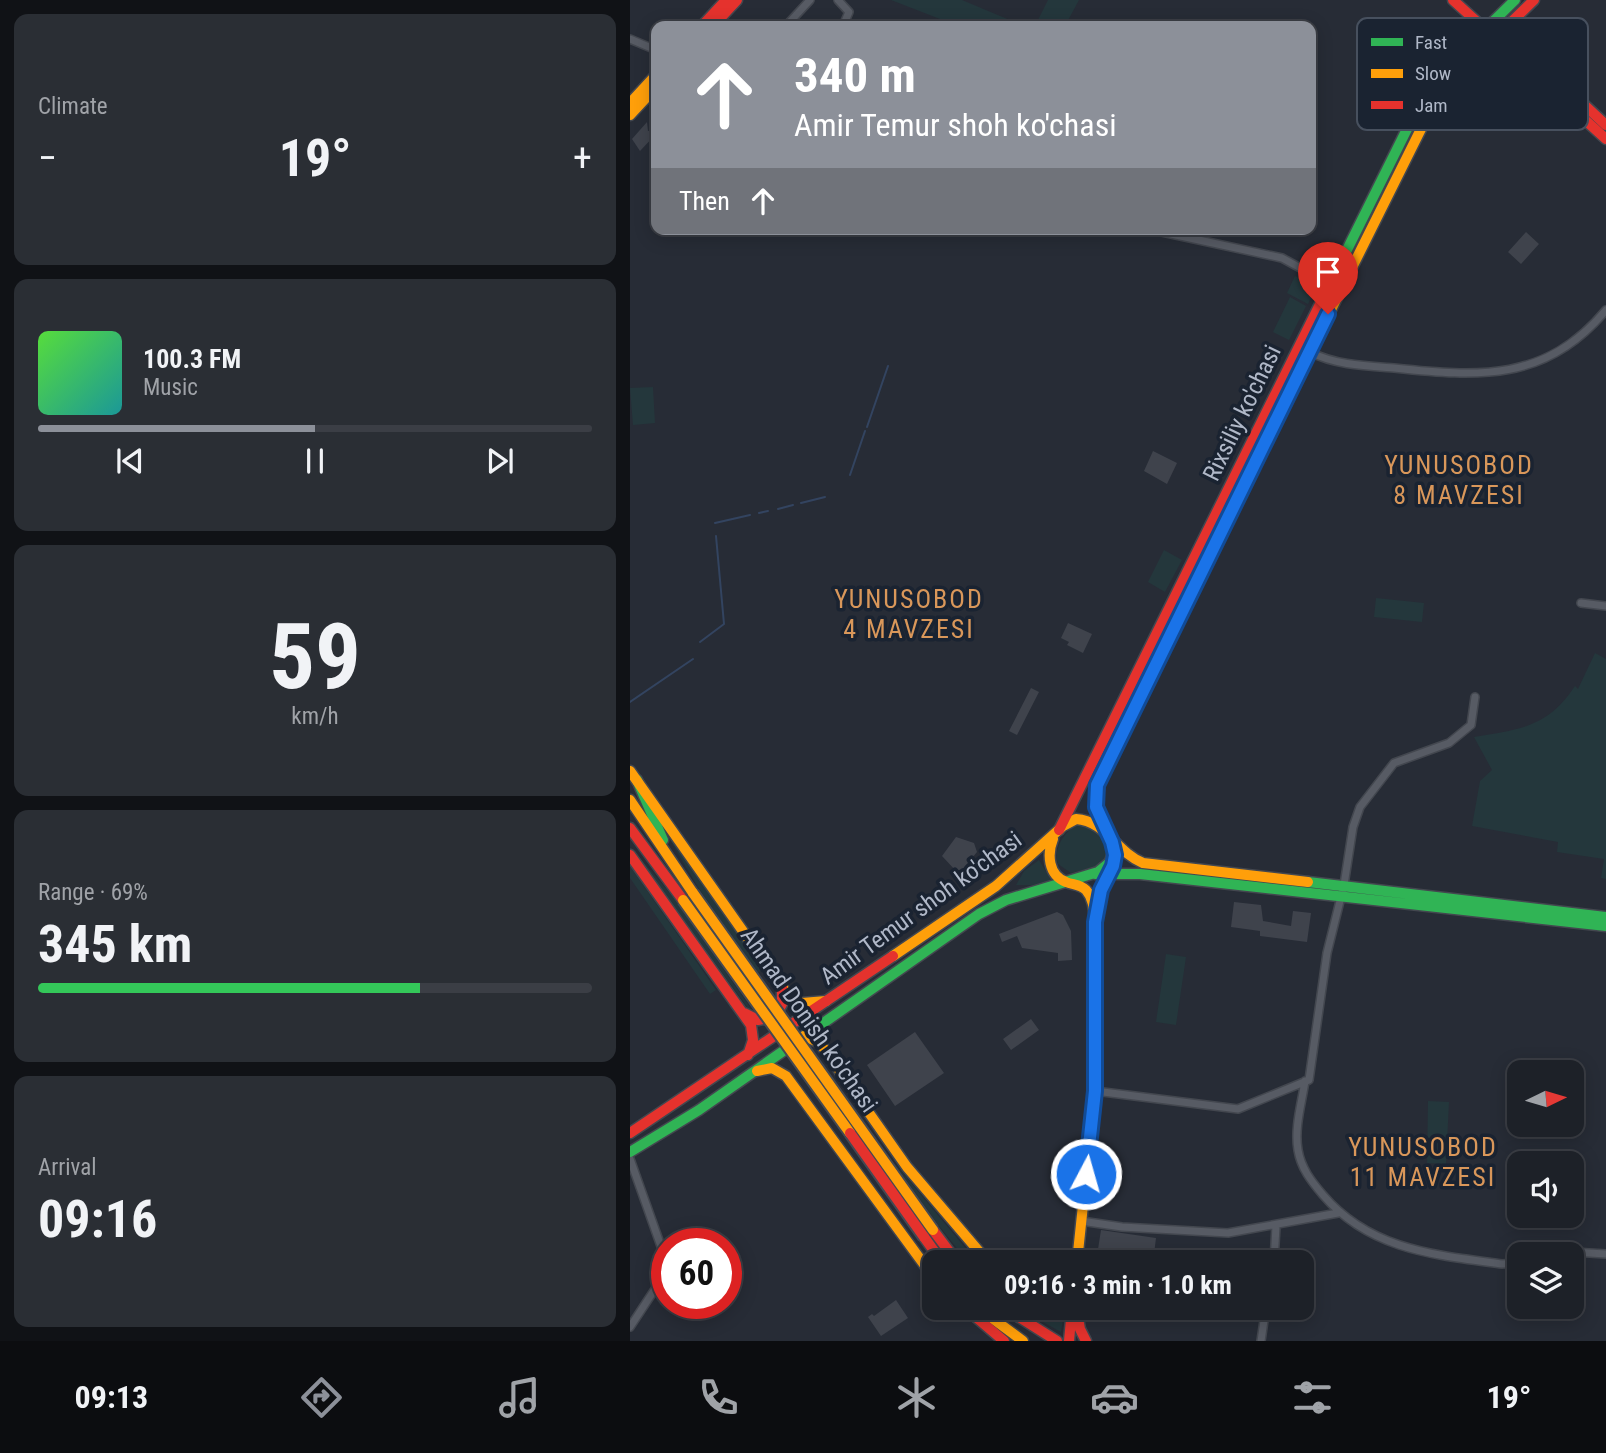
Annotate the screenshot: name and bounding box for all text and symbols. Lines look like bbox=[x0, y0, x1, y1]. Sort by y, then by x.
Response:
legend bbox=[1357, 18, 1588, 130]
text: Fast bbox=[1415, 31, 1447, 54]
text: 340 m bbox=[794, 47, 916, 104]
icon: ahead bbox=[679, 49, 770, 140]
text: Slow bbox=[1415, 62, 1451, 85]
text: Climate bbox=[38, 93, 108, 120]
text: Jam bbox=[1415, 94, 1448, 117]
text: Amir Temur shoh ko'chasi bbox=[794, 106, 1117, 144]
text: 19° bbox=[279, 128, 351, 189]
text: − bbox=[38, 136, 57, 180]
text: + bbox=[573, 136, 592, 180]
icon: ahead bbox=[744, 182, 782, 220]
text: Then bbox=[679, 186, 730, 216]
pin bbox=[1298, 242, 1358, 314]
icon: arrive bbox=[1309, 253, 1347, 291]
street label: Rixsiliy ko'chasi bbox=[1197, 341, 1287, 485]
text: 100.3 FM bbox=[143, 344, 241, 374]
text: Music bbox=[143, 374, 198, 401]
icon: previous bbox=[111, 442, 149, 480]
icon: pause bbox=[296, 442, 334, 480]
icon: next bbox=[481, 442, 519, 480]
district label: YUNUSOBOD 8 MAVZESI bbox=[1384, 450, 1534, 510]
district label: YUNUSOBOD 4 MAVZESI bbox=[834, 584, 984, 644]
text: 59 bbox=[269, 604, 361, 710]
text: km/h bbox=[291, 703, 339, 730]
street label: Amir Temur shoh ko'chasi bbox=[815, 826, 1027, 990]
text: Range · 69% bbox=[38, 879, 148, 906]
text: 345 km bbox=[38, 914, 192, 975]
street label: Ahmad Donish ko'chasi bbox=[735, 922, 883, 1118]
north arrow bbox=[1507, 1060, 1584, 1138]
map controls bbox=[1507, 1060, 1584, 1319]
district label: YUNUSOBOD 11 MAVZESI bbox=[1348, 1132, 1498, 1192]
position arrow bbox=[1049, 1137, 1123, 1211]
button: sound bbox=[1507, 1151, 1584, 1228]
text: Arrival bbox=[38, 1154, 97, 1181]
text: 09:16 bbox=[38, 1189, 157, 1250]
speed limit sign: 60 bbox=[651, 1228, 742, 1319]
button: layers bbox=[1507, 1242, 1584, 1319]
text: 09:16 · 3 min · 1.0 km bbox=[1004, 1270, 1232, 1300]
icon: directions bbox=[297, 1373, 346, 1422]
icon: music bbox=[495, 1373, 544, 1422]
icon: phone bbox=[694, 1373, 743, 1422]
icon: climate bbox=[892, 1373, 941, 1422]
icon: car bbox=[1090, 1373, 1139, 1422]
icon: filters bbox=[1288, 1373, 1337, 1422]
text: 09:13 bbox=[75, 1378, 148, 1416]
text: 19° bbox=[1487, 1378, 1531, 1416]

